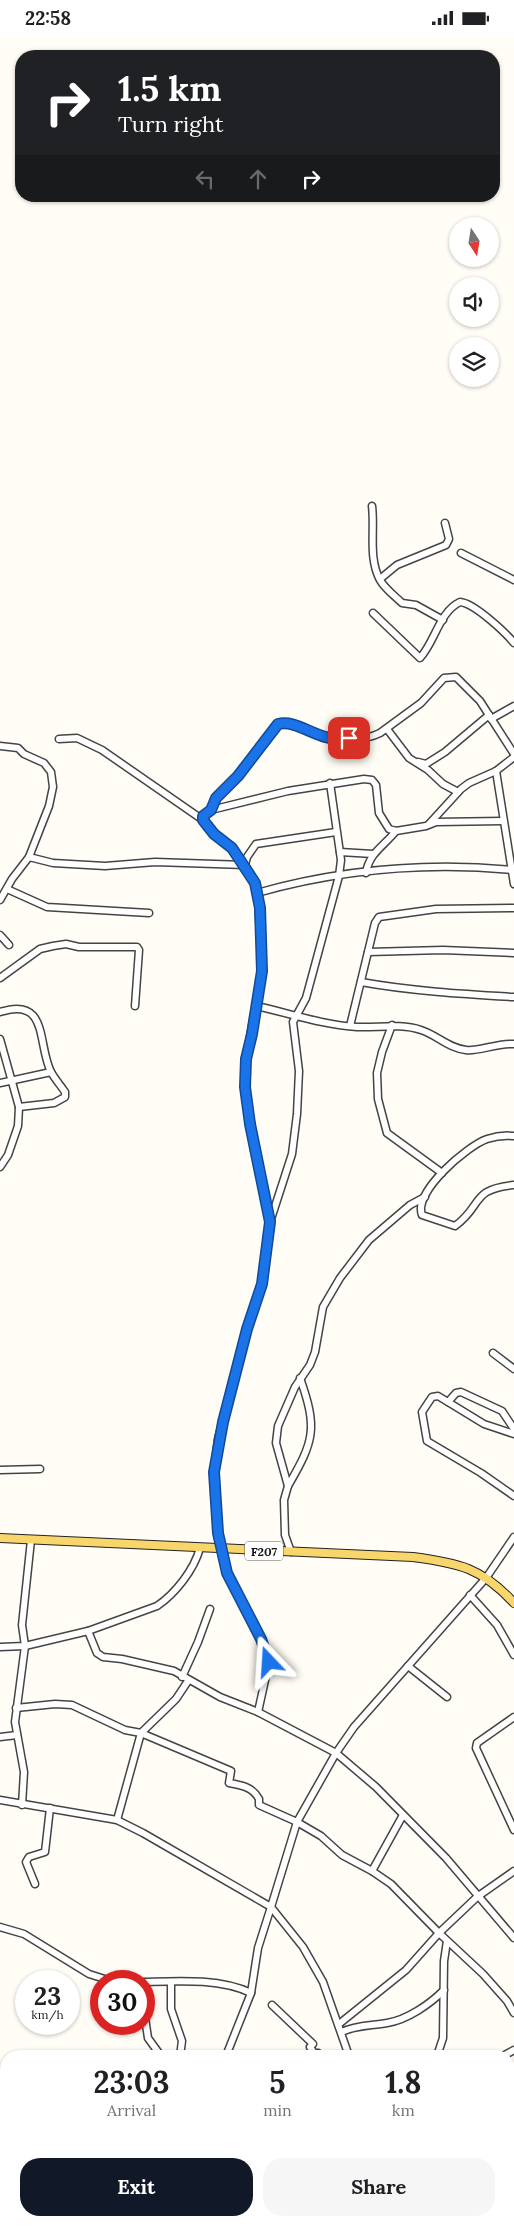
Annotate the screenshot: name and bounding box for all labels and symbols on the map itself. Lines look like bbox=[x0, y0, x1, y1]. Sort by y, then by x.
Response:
north arrow bbox=[449, 217, 499, 267]
pin bbox=[328, 717, 370, 759]
road number: F207 bbox=[245, 1541, 283, 1560]
position arrow bbox=[242, 1635, 294, 1687]
speed limit sign: 30 bbox=[90, 1970, 155, 2035]

